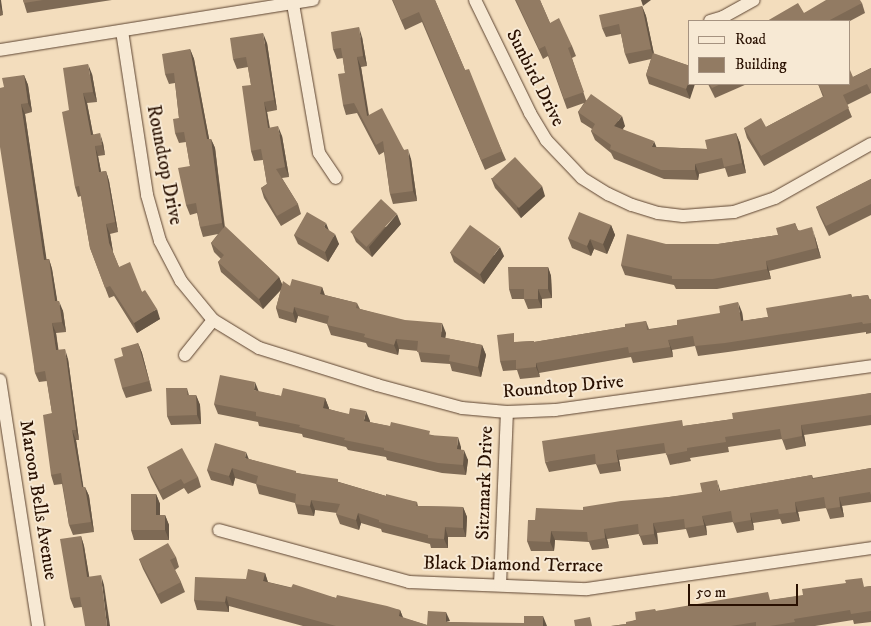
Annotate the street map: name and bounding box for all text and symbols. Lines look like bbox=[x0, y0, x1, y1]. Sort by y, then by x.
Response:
legend bbox=[688, 20, 851, 85]
street label: Sunbird Drive bbox=[501, 26, 569, 130]
text: Road bbox=[735, 30, 766, 49]
text: Building bbox=[735, 55, 787, 74]
street label: Roundtop Drive bbox=[141, 103, 187, 227]
street label: Roundtop Drive bbox=[501, 370, 625, 404]
street label: Maroon Bells Avenue bbox=[14, 418, 62, 582]
street label: Sitzmark Drive bbox=[472, 426, 498, 540]
street label: Black Diamond Terrace bbox=[423, 552, 603, 578]
scale bar bbox=[691, 574, 801, 606]
text: 50 m bbox=[696, 583, 726, 602]

